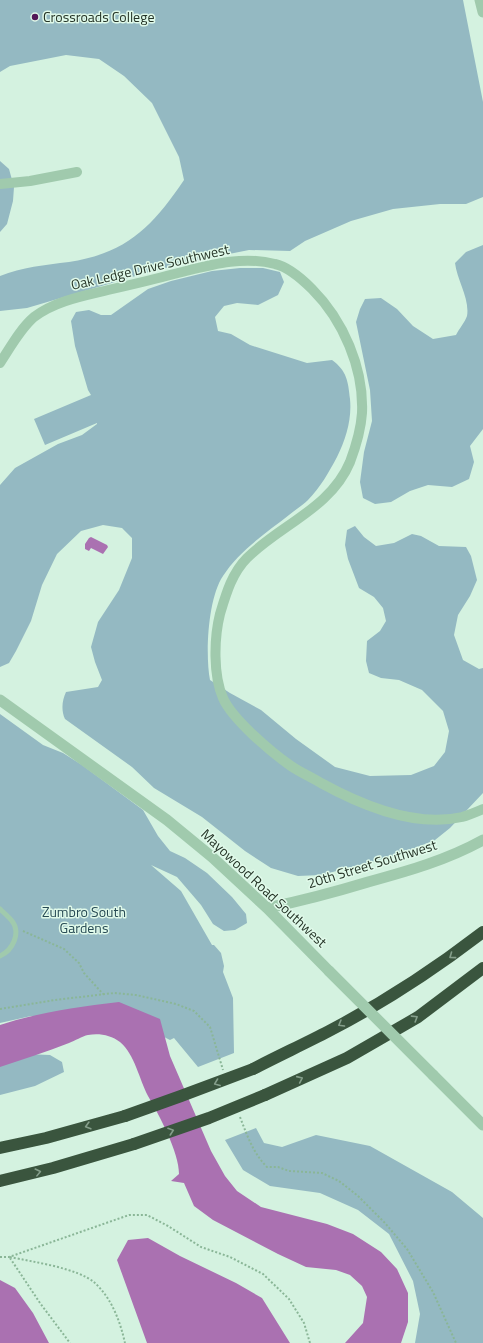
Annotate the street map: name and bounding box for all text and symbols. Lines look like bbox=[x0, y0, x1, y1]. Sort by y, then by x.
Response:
place label: Crossroads College bbox=[43, 6, 154, 27]
marker: Crossroads College bbox=[30, 12, 40, 22]
street label: Oak Ledge Drive Southwest bbox=[69, 238, 231, 295]
street label: Mayowood Road Southwest bbox=[197, 823, 332, 952]
street label: 20th Street Southwest bbox=[305, 834, 439, 893]
park label: Zumbro South Gardens bbox=[42, 901, 126, 938]
one-way arrow bbox=[449, 951, 456, 959]
one-way arrow bbox=[411, 1016, 418, 1023]
one-way arrow bbox=[338, 1020, 345, 1027]
one-way arrow bbox=[296, 1076, 304, 1084]
one-way arrow bbox=[213, 1078, 220, 1086]
one-way arrow bbox=[84, 1121, 91, 1130]
one-way arrow bbox=[167, 1128, 174, 1136]
one-way arrow bbox=[35, 1168, 41, 1176]

